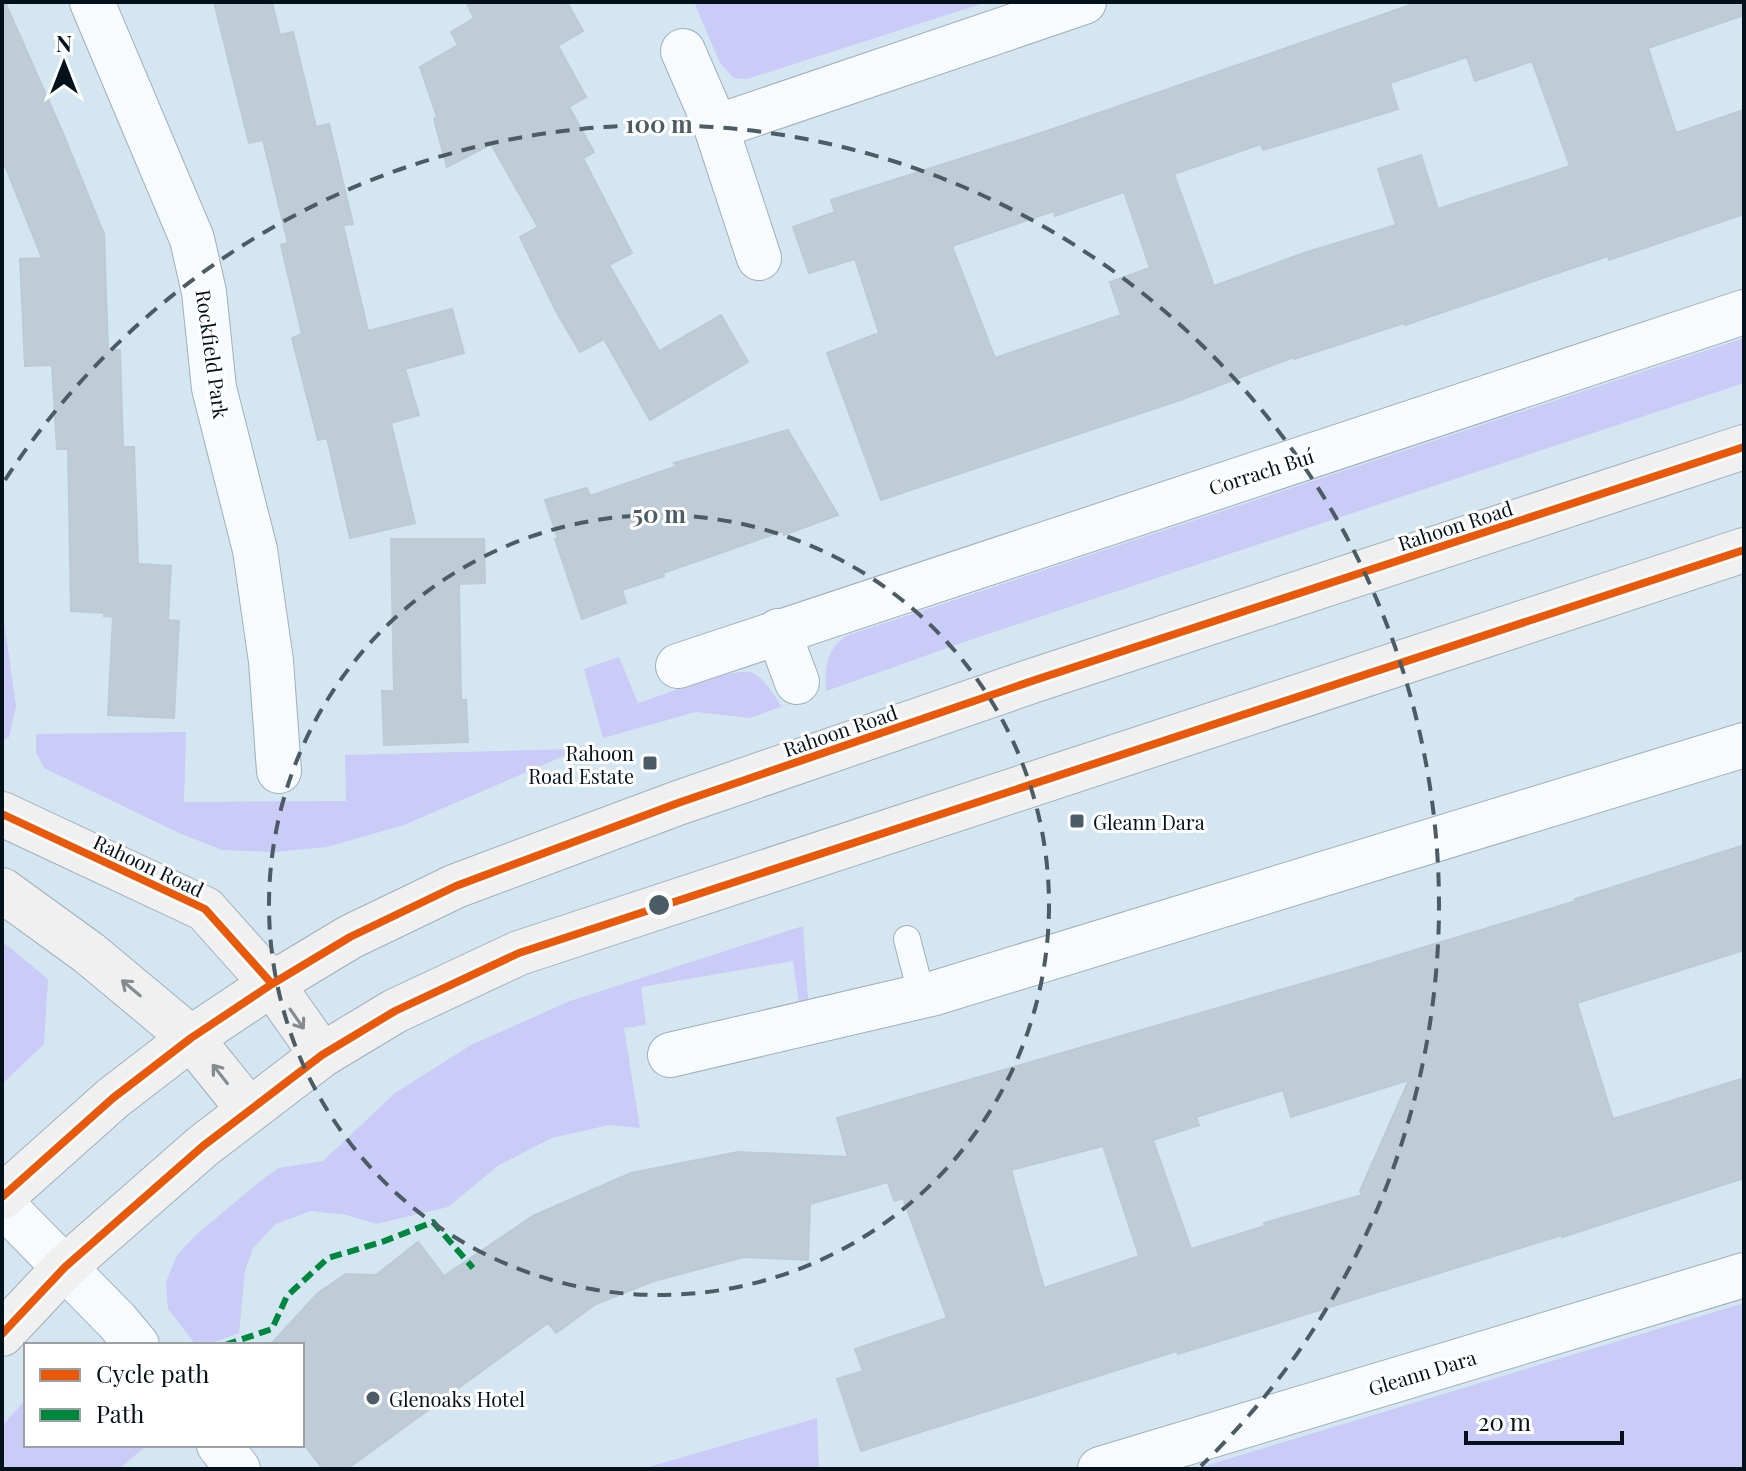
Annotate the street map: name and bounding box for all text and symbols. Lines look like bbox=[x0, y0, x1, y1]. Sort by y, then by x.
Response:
north arrow bbox=[24, 24, 104, 104]
text: N bbox=[56, 28, 72, 58]
text: 100 m bbox=[625, 107, 693, 139]
street label: Rockfield Park bbox=[191, 288, 235, 420]
street label: Corrach Buí bbox=[1205, 441, 1317, 501]
street label: Rahoon Road bbox=[1394, 494, 1516, 556]
text: 50 m bbox=[632, 497, 686, 529]
street label: Rahoon Road bbox=[779, 698, 901, 762]
place label: Rahoon Road Estate bbox=[528, 739, 634, 789]
marker: Rahoon Road Estate bbox=[641, 754, 659, 772]
place label: Gleann Dara bbox=[1093, 808, 1205, 835]
marker: Gleann Dara bbox=[1068, 812, 1086, 830]
street label: Rahoon Road bbox=[89, 828, 209, 903]
centre of rings bbox=[645, 891, 673, 919]
one-way arrow bbox=[121, 979, 142, 997]
one-way arrow bbox=[288, 1008, 305, 1030]
one-way arrow bbox=[212, 1064, 229, 1085]
legend bbox=[24, 1343, 304, 1447]
street label: Gleann Dara bbox=[1365, 1343, 1479, 1401]
text: Cycle path bbox=[96, 1357, 209, 1389]
place label: Glenoaks Hotel bbox=[389, 1385, 525, 1412]
marker: Glenoaks Hotel bbox=[364, 1389, 382, 1407]
scale bar bbox=[1466, 1395, 1622, 1445]
text: Path bbox=[96, 1397, 144, 1429]
text: 20 m bbox=[1478, 1405, 1531, 1437]

